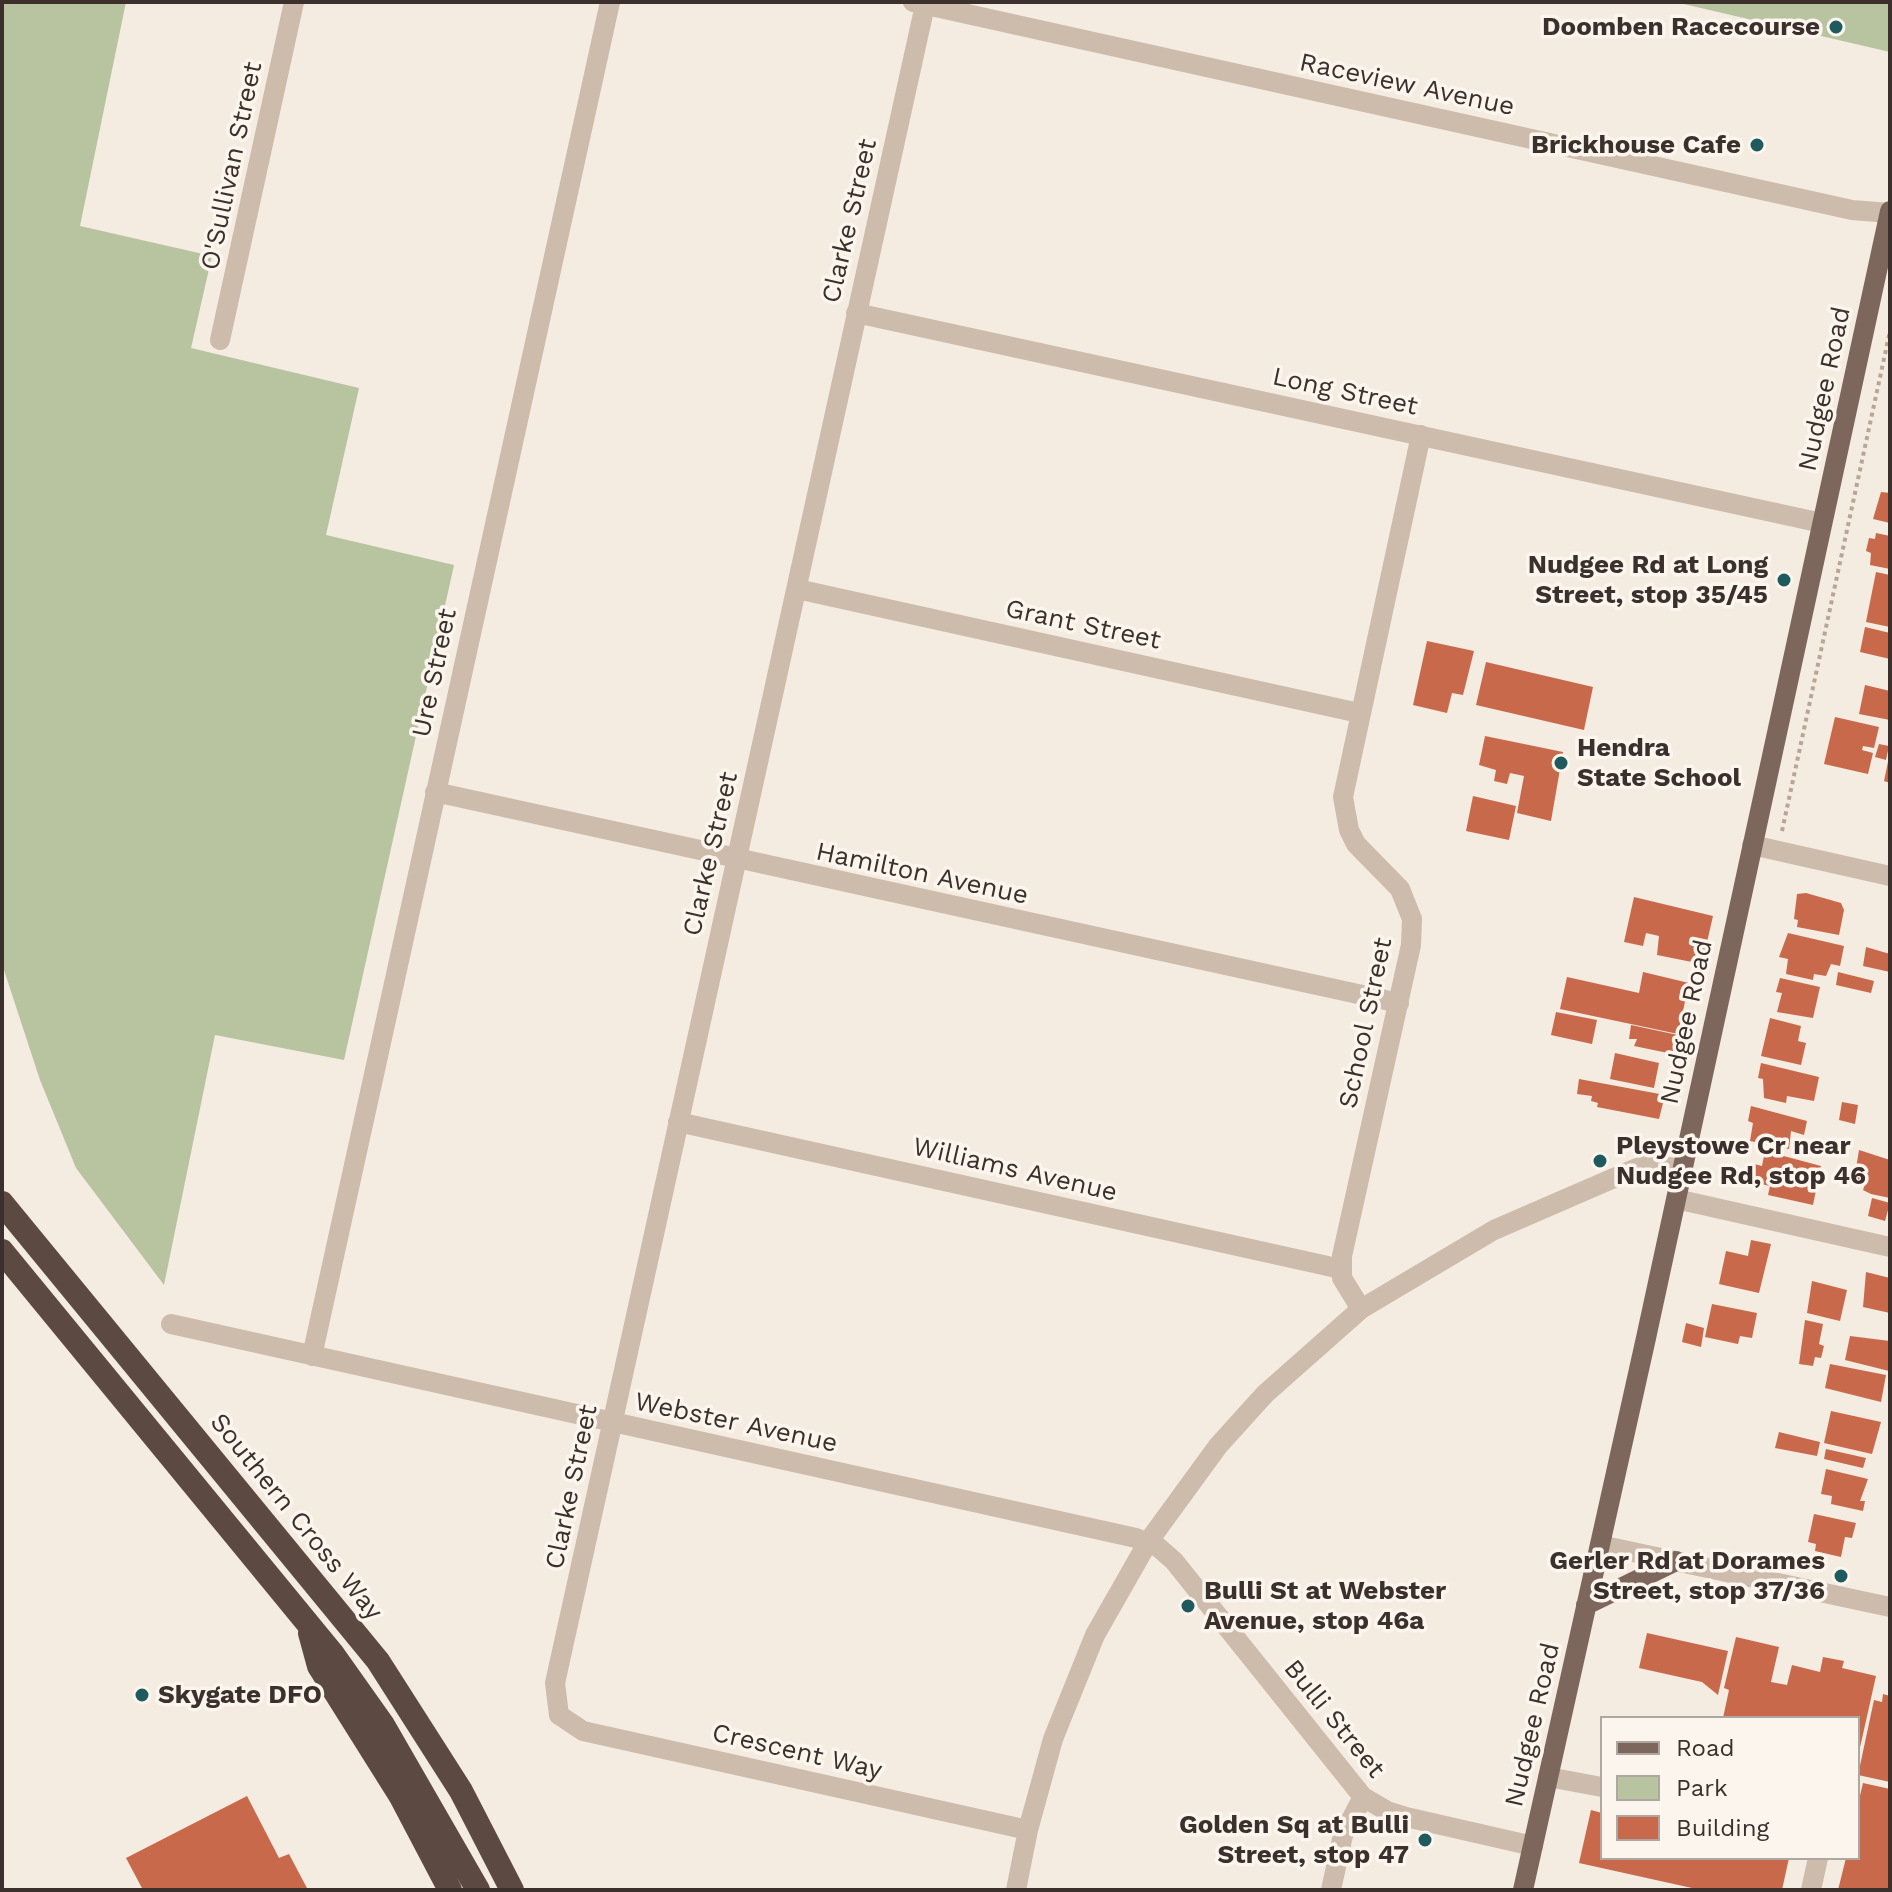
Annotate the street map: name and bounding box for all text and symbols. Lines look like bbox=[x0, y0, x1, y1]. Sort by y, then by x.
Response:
place label: Doomben Racecourse bbox=[1542, 11, 1820, 43]
marker: Doomben Racecourse bbox=[1827, 18, 1845, 36]
street label: Raceview Avenue bbox=[1297, 47, 1517, 123]
street label: O'Sullivan Street bbox=[195, 59, 269, 273]
place label: Brickhouse Cafe bbox=[1531, 129, 1741, 161]
street label: Clarke Street bbox=[816, 136, 884, 306]
marker: Brickhouse Cafe bbox=[1748, 136, 1766, 154]
street label: Nudgee Road bbox=[1792, 304, 1858, 474]
street label: Long Street bbox=[1269, 361, 1421, 423]
place label: Nudgee Rd at Long Street, stop 35/45 bbox=[1528, 549, 1768, 610]
marker: Nudgee Rd at Long Street, stop 35/45 bbox=[1775, 571, 1793, 589]
street label: Grant Street bbox=[1003, 593, 1163, 657]
street label: Ure Street bbox=[406, 606, 464, 740]
place label: Hendra State School bbox=[1577, 732, 1741, 794]
marker: Hendra State School bbox=[1552, 754, 1570, 772]
street label: Clarke Street bbox=[677, 769, 745, 939]
street label: Hamilton Avenue bbox=[813, 836, 1031, 912]
street label: School Street bbox=[1333, 935, 1399, 1111]
street label: Nudgee Road bbox=[1654, 937, 1720, 1107]
place label: Pleystowe Cr near Nudgee Rd, stop 46 bbox=[1616, 1130, 1866, 1192]
street label: Williams Avenue bbox=[910, 1131, 1120, 1209]
marker: Pleystowe Cr near Nudgee Rd, stop 46 bbox=[1591, 1152, 1609, 1170]
street label: Webster Avenue bbox=[632, 1386, 840, 1460]
street label: Clarke Street bbox=[539, 1402, 605, 1572]
street label: Southern Cross Way bbox=[203, 1407, 389, 1627]
place label: Gerler Rd at Dorames Street, stop 37/36 bbox=[1549, 1545, 1825, 1606]
marker: Gerler Rd at Dorames Street, stop 37/36 bbox=[1832, 1567, 1850, 1585]
place label: Bulli St at Webster Avenue, stop 46a bbox=[1204, 1575, 1446, 1636]
marker: Bulli St at Webster Avenue, stop 46a bbox=[1179, 1597, 1197, 1615]
street label: Nudgee Road bbox=[1499, 1640, 1567, 1810]
street label: Bulli Street bbox=[1277, 1654, 1391, 1784]
place label: Skygate DFO bbox=[158, 1679, 322, 1711]
marker: Skygate DFO bbox=[133, 1686, 151, 1704]
legend bbox=[1600, 1716, 1860, 1860]
street label: Crescent Way bbox=[709, 1717, 885, 1787]
text: Road bbox=[1676, 1734, 1735, 1762]
text: Park bbox=[1676, 1774, 1728, 1802]
place label: Golden Sq at Bulli Street, stop 47 bbox=[1179, 1809, 1409, 1870]
text: Building bbox=[1676, 1814, 1769, 1842]
marker: Golden Sq at Bulli Street, stop 47 bbox=[1416, 1831, 1434, 1849]

